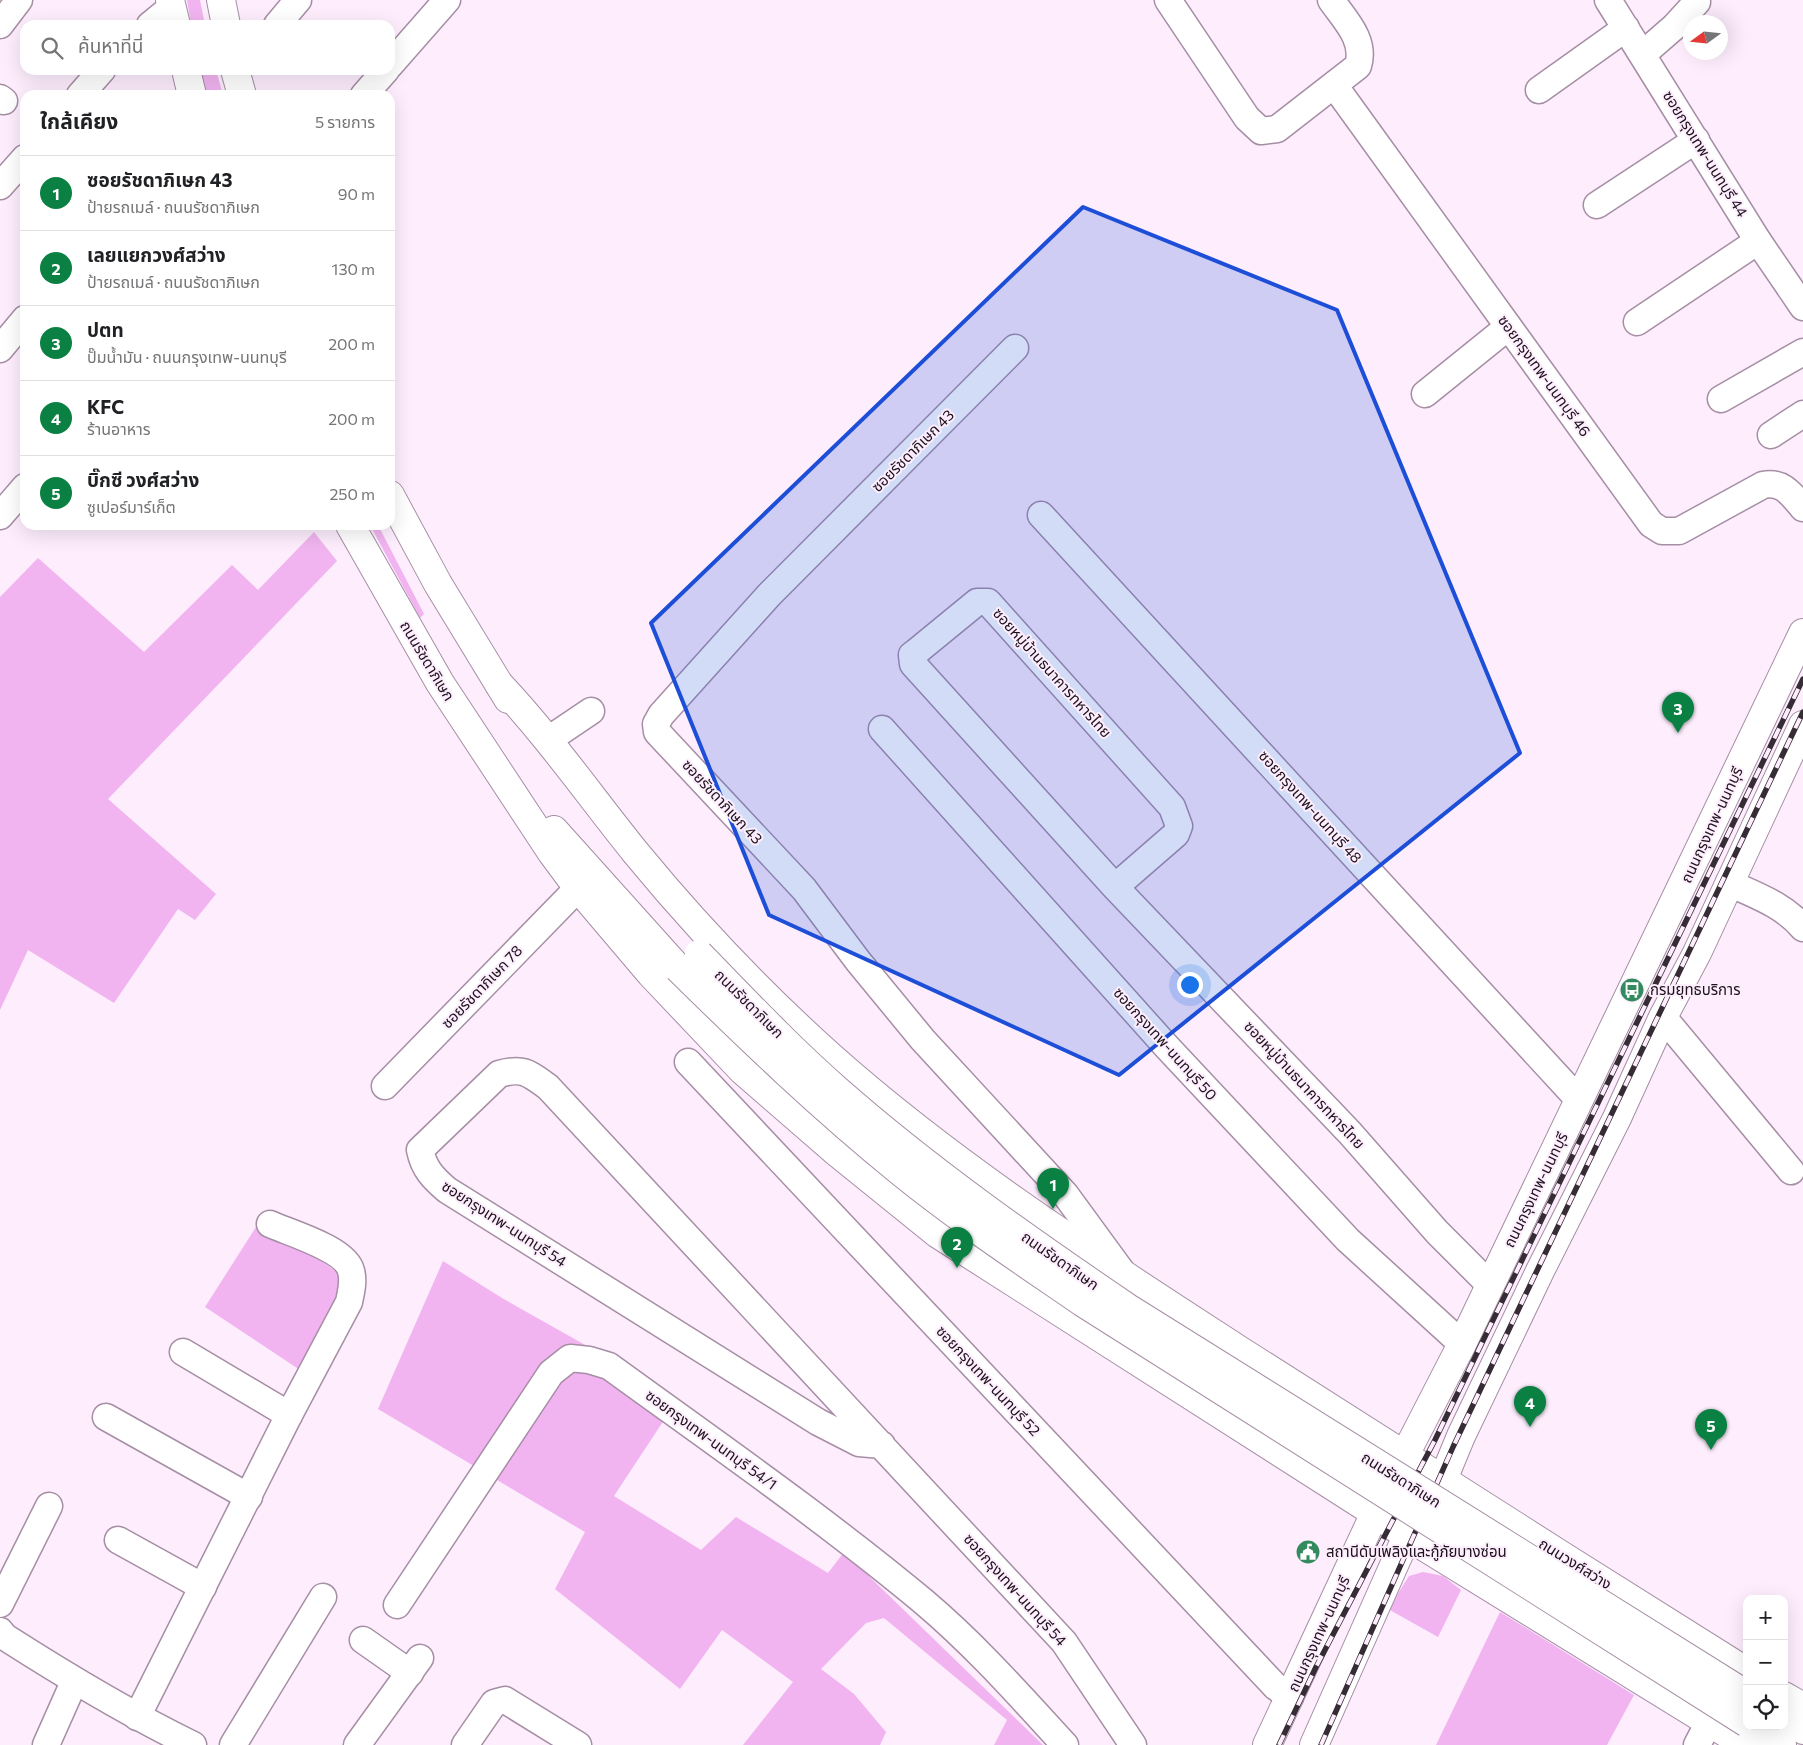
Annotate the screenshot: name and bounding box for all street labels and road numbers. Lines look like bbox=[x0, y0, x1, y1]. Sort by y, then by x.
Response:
street label: ซอยกรุงเทพ-นนทบุรี 44 bbox=[1659, 87, 1752, 220]
street label: ซอยกรุงเทพ-นนทบุรี 46 bbox=[1494, 311, 1595, 440]
street label: ซอยรัชดาภิเษก 43 bbox=[867, 405, 957, 495]
street label: ซอยหมู่บ้านธนาคารทหารไทย bbox=[989, 604, 1116, 742]
street label: ถนนรัชดาภิเษก bbox=[397, 617, 459, 704]
street label: ซอยกรุงเทพ-นนทบุรี 48 bbox=[1255, 746, 1366, 867]
street label: ซอยรัชดาภิเษก 43 bbox=[679, 755, 767, 847]
street label: ถนนกรุงเทพ-นนทบุรี bbox=[1676, 764, 1747, 886]
street label: ซอยรัชดาภิเษก 78 bbox=[437, 941, 525, 1032]
street label: ถนนรัชดาภิเษก bbox=[711, 965, 788, 1042]
street label: ซอยกรุงเทพ-นนทบุรี 50 bbox=[1110, 983, 1221, 1104]
street label: ซอยหมู่บ้านธนาคารทหารไทย bbox=[1240, 1017, 1369, 1153]
street label: ถนนกรุงเทพ-นนทบุรี bbox=[1499, 1129, 1572, 1251]
street label: ซอยกรุงเทพ-นนทบุรี 54 bbox=[438, 1176, 570, 1271]
street label: ถนนรัชดาภิเษก bbox=[1018, 1227, 1103, 1293]
street label: ซอยกรุงเทพ-นนทบุรี 52 bbox=[932, 1321, 1045, 1440]
street label: ซอยกรุงเทพ-นนทบุรี 54/1 bbox=[642, 1385, 781, 1494]
street label: ถนนรัชดาภิเษก bbox=[1358, 1448, 1445, 1511]
street label: ซอยกรุงเทพ-นนทบุรี 54 bbox=[960, 1529, 1071, 1650]
street label: ถนนวงศ์สว่าง bbox=[1536, 1534, 1615, 1593]
street label: ถนนกรุงเทพ-นนทบุรี bbox=[1283, 1573, 1354, 1695]

